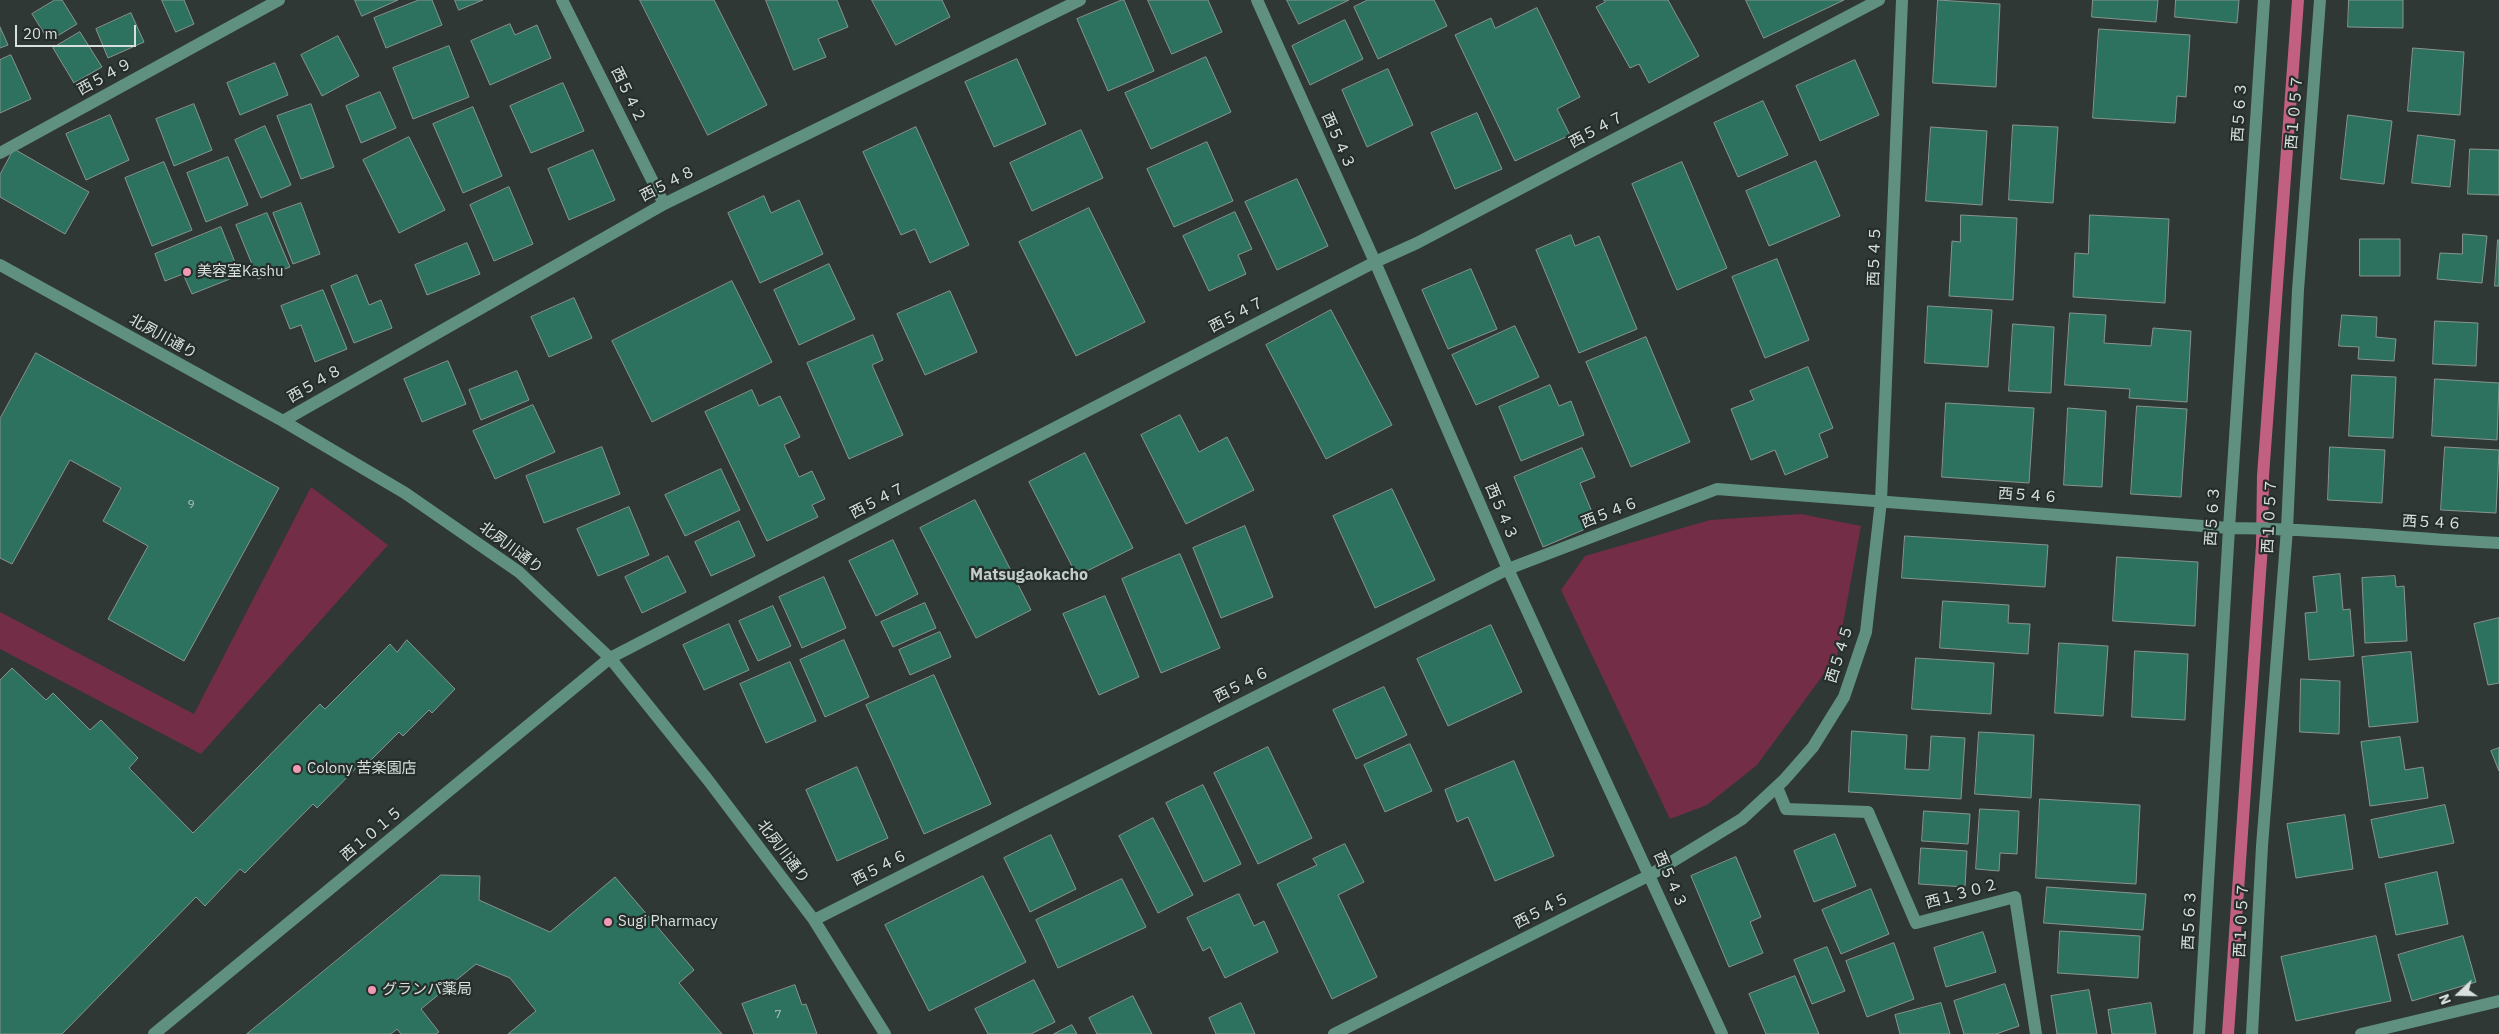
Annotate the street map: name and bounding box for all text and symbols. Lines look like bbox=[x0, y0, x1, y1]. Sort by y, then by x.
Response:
scale bar bbox=[18, 15, 139, 47]
text: 20 m bbox=[23, 24, 58, 43]
street label: 西５４９ bbox=[74, 55, 136, 99]
street label: 西５４２ bbox=[607, 64, 649, 126]
street label: 西１０５７ bbox=[2283, 74, 2307, 150]
street label: 西５６３ bbox=[2229, 81, 2251, 143]
street label: 西５４７ bbox=[1566, 108, 1628, 152]
street label: 西５４３ bbox=[1318, 110, 1358, 172]
street label: 西５４８ bbox=[637, 162, 699, 206]
street label: 西５４５ bbox=[1865, 226, 1885, 286]
place label: 美容室Kashu bbox=[197, 263, 284, 281]
marker: 美容室Kashu bbox=[181, 266, 193, 278]
street label: 西５４７ bbox=[1206, 293, 1268, 337]
street label: 北夙川通り bbox=[126, 311, 200, 363]
street label: 西５４８ bbox=[285, 361, 345, 407]
street label: 西１０５７ bbox=[2259, 478, 2281, 554]
street label: 西５４７ bbox=[847, 479, 909, 523]
street label: 西５４３ bbox=[1481, 481, 1521, 543]
street label: 西５４６ bbox=[1997, 485, 2059, 507]
street label: 西５６３ bbox=[2202, 485, 2224, 547]
street label: 西５４６ bbox=[1579, 494, 1641, 532]
house number: 9 bbox=[187, 498, 195, 512]
street label: 西５４６ bbox=[2402, 512, 2462, 534]
street label: 北夙川通り bbox=[476, 518, 546, 578]
district label: Matsugaokacho bbox=[970, 565, 1088, 585]
street label: 西５４５ bbox=[1823, 623, 1857, 685]
street label: 西５４６ bbox=[1211, 663, 1273, 707]
place label: Colony 苦楽園店 bbox=[307, 760, 417, 778]
marker: Colony 苦楽園店 bbox=[291, 763, 303, 775]
street label: 西１０１５ bbox=[337, 803, 407, 865]
street label: 北夙川通り bbox=[753, 817, 813, 887]
street label: 西５４６ bbox=[849, 846, 911, 890]
street label: 西５４３ bbox=[1650, 849, 1690, 911]
street label: 西１３０２ bbox=[1923, 876, 2001, 912]
street label: 西１０５７ bbox=[2231, 882, 2253, 958]
street label: 西５４５ bbox=[1511, 889, 1573, 933]
street label: 西５６３ bbox=[2179, 890, 2201, 950]
place label: Sugi Pharmacy bbox=[618, 913, 718, 931]
marker: Sugi Pharmacy bbox=[602, 916, 614, 928]
north arrow bbox=[2434, 969, 2484, 1019]
place label: グランパ薬局 bbox=[382, 981, 472, 999]
marker: グランパ薬局 bbox=[366, 984, 378, 996]
text: N bbox=[2435, 991, 2455, 1007]
house number: 7 bbox=[774, 1008, 782, 1022]

